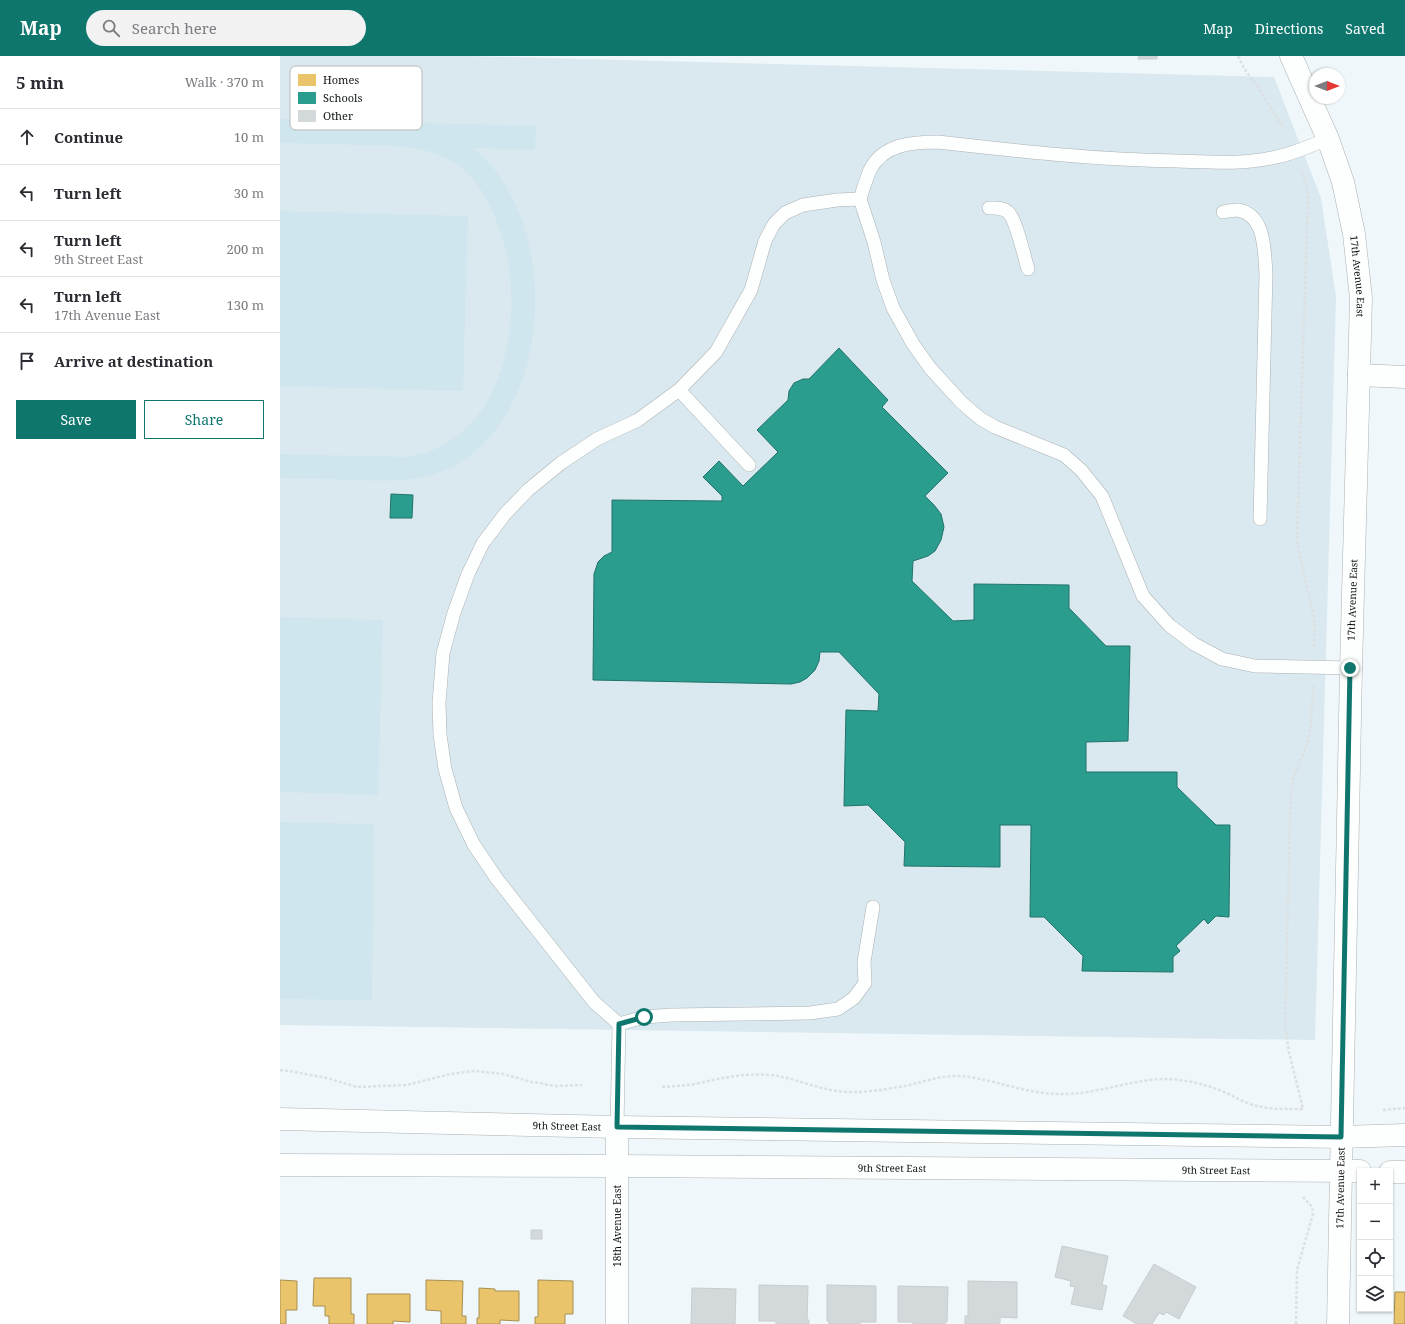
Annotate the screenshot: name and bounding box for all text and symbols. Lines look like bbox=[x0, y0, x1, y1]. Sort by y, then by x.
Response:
search box bbox=[86, 10, 366, 46]
text: Map bbox=[20, 15, 62, 41]
icon: search bbox=[100, 17, 122, 39]
text: Search here bbox=[132, 18, 217, 38]
text: Map bbox=[1203, 19, 1233, 38]
text: Directions bbox=[1255, 19, 1323, 38]
text: Saved bbox=[1345, 19, 1385, 38]
legend bbox=[290, 66, 422, 130]
north arrow bbox=[1309, 68, 1345, 104]
text: 5 min bbox=[16, 71, 64, 94]
text: Homes bbox=[323, 72, 359, 87]
text: Walk · 370 m bbox=[185, 73, 264, 91]
text: Schools bbox=[323, 90, 362, 105]
text: Other bbox=[323, 108, 354, 123]
icon: ahead bbox=[16, 126, 38, 148]
text: Continue bbox=[54, 127, 123, 147]
text: 10 m bbox=[234, 128, 264, 146]
icon: left bbox=[16, 182, 38, 204]
text: Turn left bbox=[54, 183, 122, 203]
text: 30 m bbox=[234, 184, 264, 202]
text: Turn left bbox=[54, 230, 122, 250]
street label: 17th Avenue East bbox=[1347, 235, 1368, 318]
icon: left bbox=[16, 238, 38, 260]
text: 200 m bbox=[227, 240, 264, 258]
text: 9th Street East bbox=[54, 250, 143, 268]
text: Turn left bbox=[54, 286, 122, 306]
icon: left bbox=[16, 294, 38, 316]
text: 130 m bbox=[227, 296, 264, 314]
text: 17th Avenue East bbox=[54, 306, 160, 324]
icon: arrive bbox=[16, 350, 38, 372]
text: Arrive at destination bbox=[54, 351, 213, 371]
button: Save bbox=[16, 400, 136, 439]
button: Share bbox=[144, 400, 264, 439]
street label: 17th Avenue East bbox=[1344, 558, 1360, 641]
route end bbox=[1341, 659, 1359, 677]
route start bbox=[635, 1008, 653, 1026]
street label: 9th Street East bbox=[532, 1118, 602, 1134]
street label: 17th Avenue East bbox=[1332, 1146, 1348, 1229]
street label: 9th Street East bbox=[858, 1161, 927, 1175]
street label: 9th Street East bbox=[1182, 1163, 1251, 1177]
map controls bbox=[1357, 1168, 1393, 1312]
button: + bbox=[1357, 1168, 1393, 1204]
street label: 18th Avenue East bbox=[610, 1185, 624, 1267]
button: − bbox=[1357, 1204, 1393, 1240]
button: locate bbox=[1357, 1240, 1393, 1276]
button: layers bbox=[1357, 1276, 1393, 1312]

